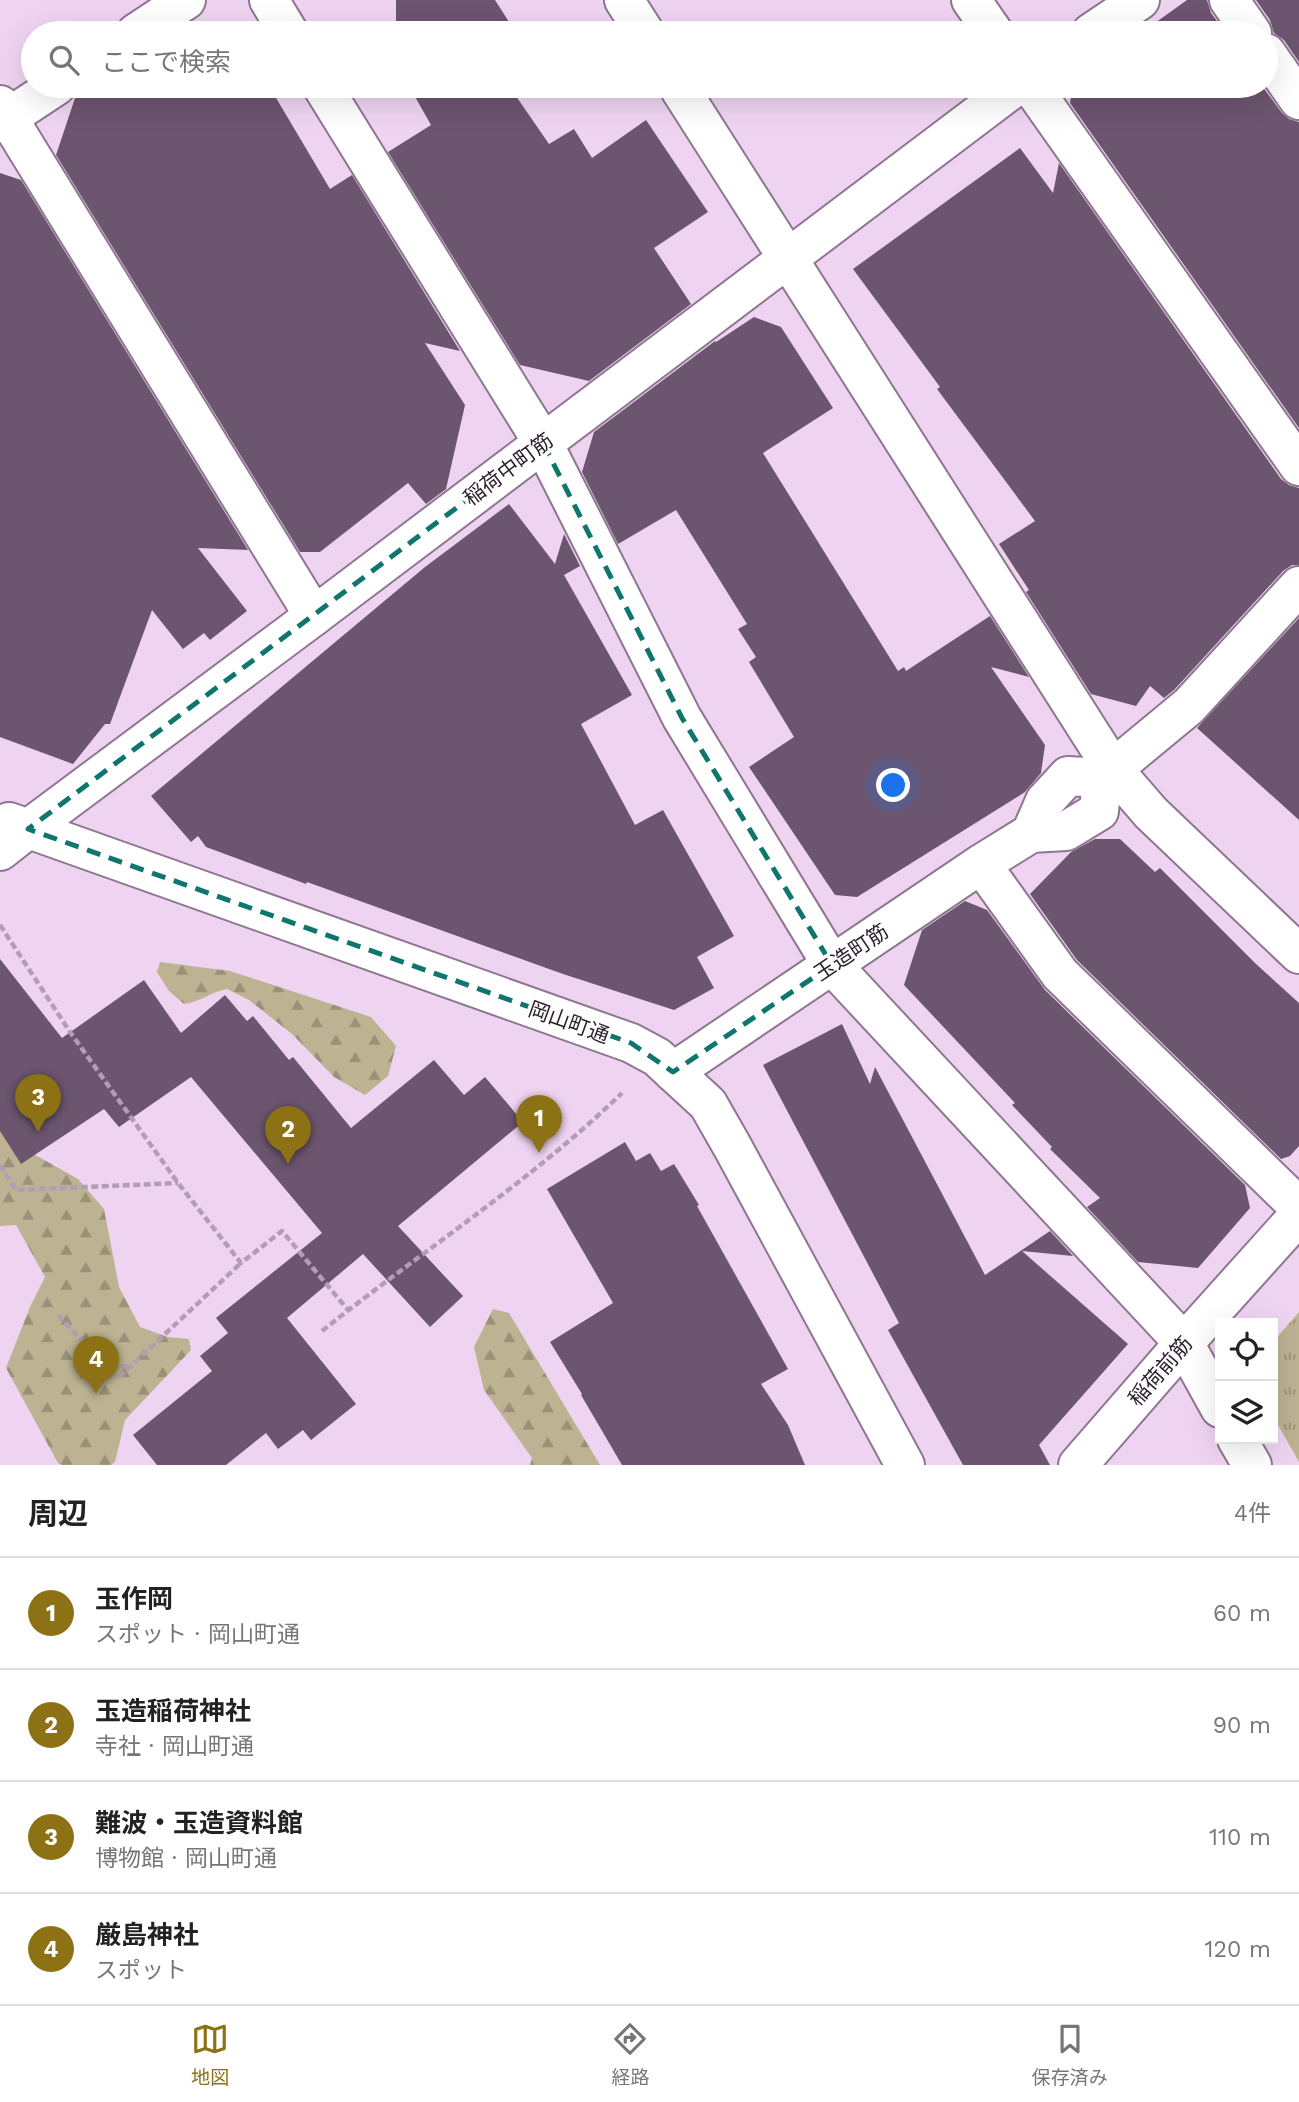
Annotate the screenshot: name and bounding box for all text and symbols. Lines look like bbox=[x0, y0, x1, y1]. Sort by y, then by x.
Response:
search box bbox=[21, 21, 1278, 98]
icon: search bbox=[45, 41, 83, 79]
text: ここで検索 bbox=[101, 47, 231, 77]
street label: 稲荷中町筋 bbox=[459, 427, 557, 511]
your location bbox=[876, 768, 910, 802]
street label: 玉造町筋 bbox=[809, 918, 893, 986]
street label: 岡山町通 bbox=[525, 996, 613, 1048]
pin: 3 bbox=[15, 1074, 61, 1132]
pin: 1 bbox=[516, 1095, 562, 1153]
pin: 2 bbox=[265, 1106, 311, 1164]
map controls bbox=[1215, 1318, 1278, 1444]
button: locate bbox=[1215, 1318, 1278, 1381]
street label: 稲荷前筋 bbox=[1123, 1331, 1197, 1411]
pin: 4 bbox=[73, 1336, 119, 1394]
button: layers bbox=[1215, 1381, 1278, 1444]
text: 周辺 bbox=[28, 1496, 88, 1531]
text: 4件 bbox=[1234, 1500, 1271, 1527]
text: 玉作岡 bbox=[95, 1584, 173, 1614]
text: 1 bbox=[46, 1600, 56, 1627]
text: 60 m bbox=[1213, 1600, 1271, 1627]
text: スポット · 岡山町通 bbox=[95, 1621, 300, 1648]
text: 玉造稲荷神社 bbox=[95, 1696, 251, 1726]
text: 2 bbox=[44, 1712, 58, 1739]
text: 90 m bbox=[1213, 1712, 1271, 1739]
text: 寺社 · 岡山町通 bbox=[95, 1733, 254, 1760]
text: 難波・玉造資料館 bbox=[95, 1808, 303, 1838]
text: 3 bbox=[44, 1824, 58, 1851]
text: 110 m bbox=[1209, 1824, 1271, 1851]
text: 博物館 · 岡山町通 bbox=[95, 1845, 277, 1872]
text: 厳島神社 bbox=[95, 1920, 199, 1950]
text: 4 bbox=[44, 1936, 58, 1963]
text: 120 m bbox=[1205, 1936, 1271, 1963]
text: スポット bbox=[95, 1957, 187, 1984]
tab: 地図 bbox=[191, 2020, 229, 2089]
tab: 経路 bbox=[611, 2020, 650, 2089]
tab: 保存済み bbox=[1032, 2020, 1108, 2089]

